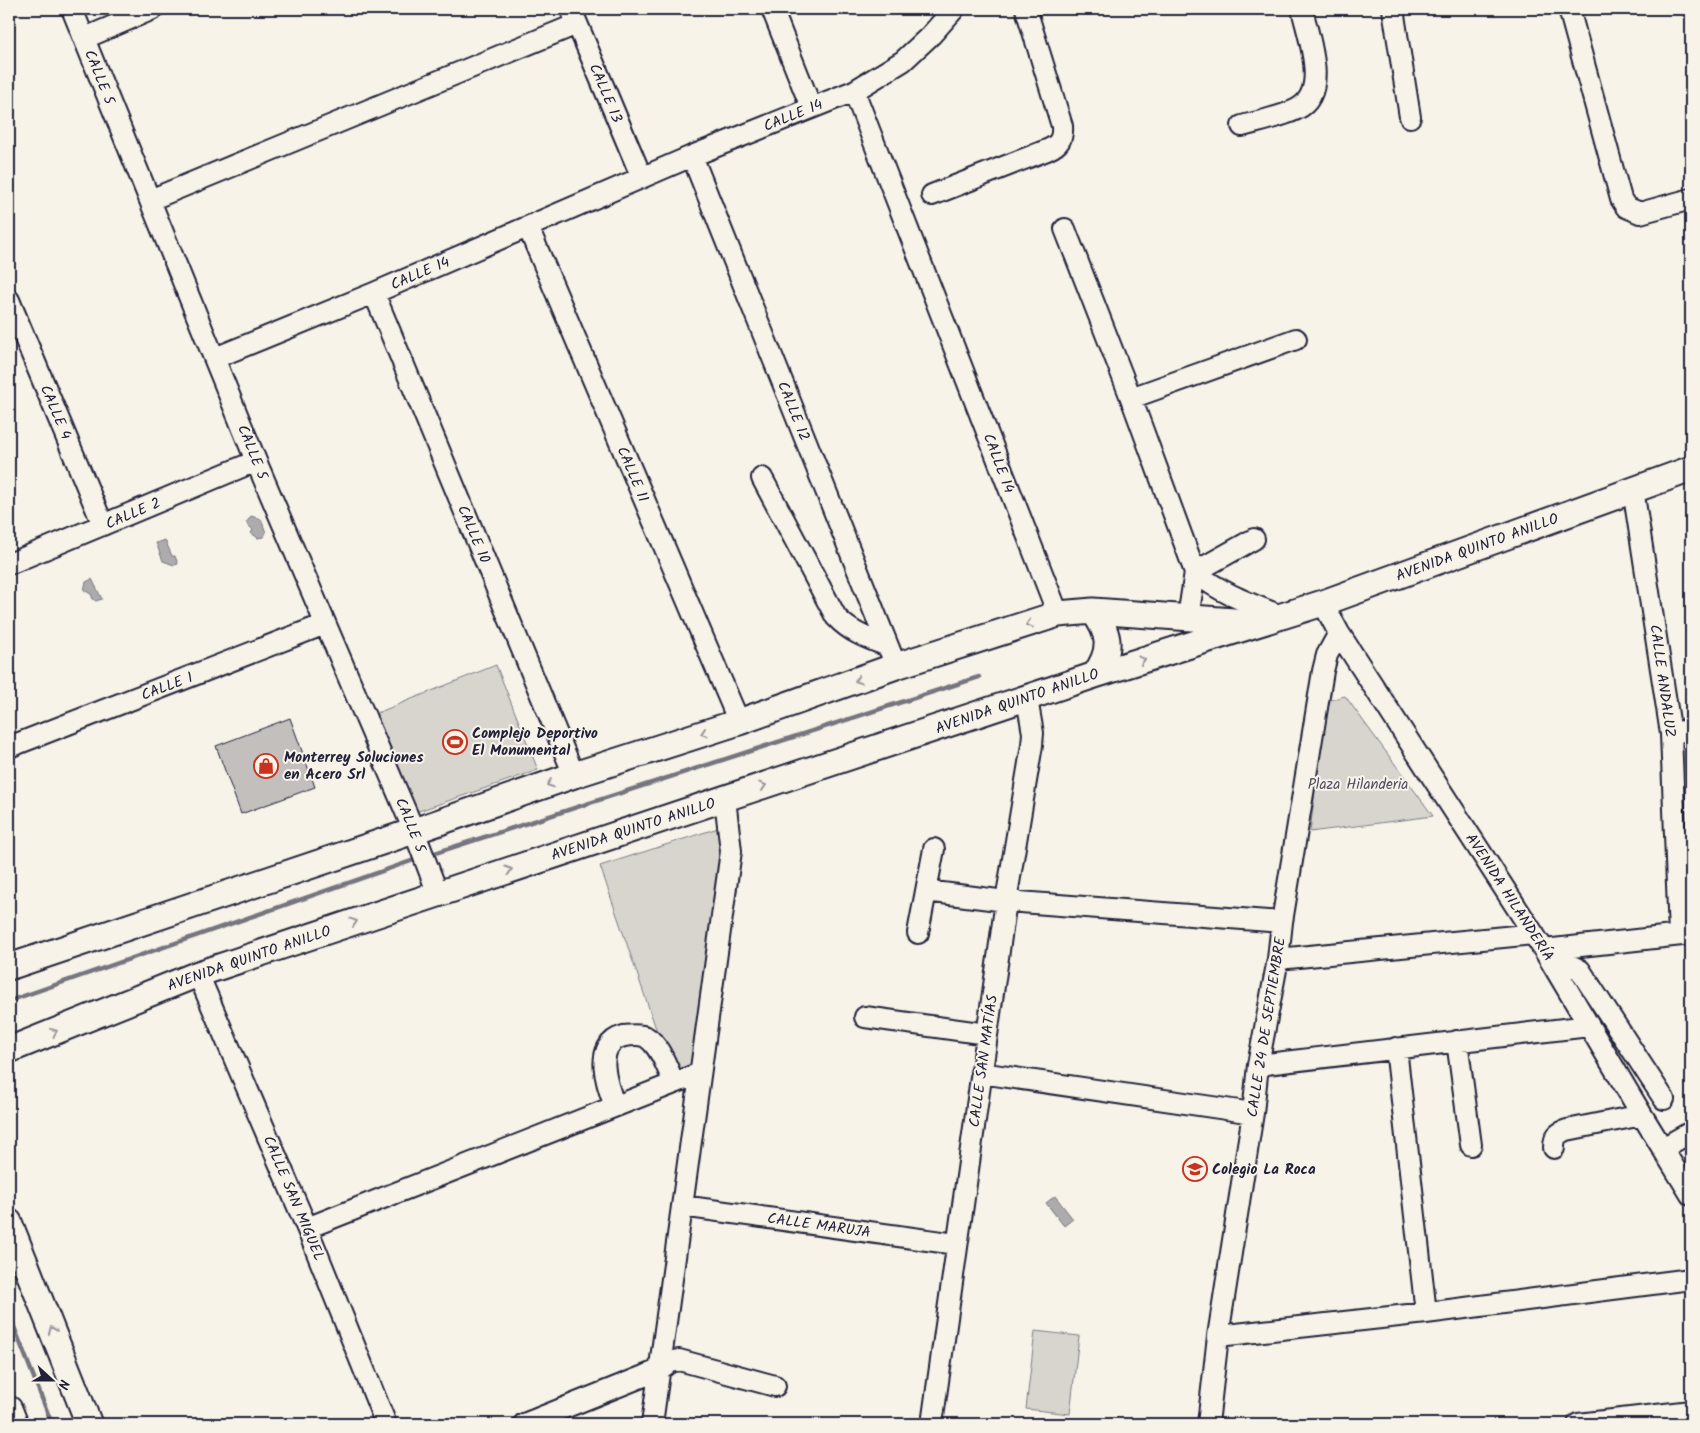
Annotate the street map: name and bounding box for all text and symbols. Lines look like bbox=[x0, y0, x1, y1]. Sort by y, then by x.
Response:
street label: CALLE 5 bbox=[77, 46, 121, 109]
street label: CALLE 13 bbox=[582, 60, 629, 127]
street label: CALLE 14 bbox=[760, 93, 827, 139]
street label: CALLE 14 bbox=[387, 251, 454, 297]
street label: CALLE 12 bbox=[770, 378, 816, 445]
street label: CALLE 4 bbox=[33, 381, 77, 444]
street label: CALLE 5 bbox=[230, 421, 274, 484]
street label: CALLE 14 bbox=[976, 430, 1020, 497]
street label: CALLE 11 bbox=[610, 443, 655, 506]
street label: CALLE 2 bbox=[102, 492, 165, 536]
street label: CALLE 10 bbox=[450, 501, 496, 568]
street label: AVENIDA QUINTO ANILLO bbox=[1393, 507, 1562, 589]
one-way arrow bbox=[1025, 618, 1033, 628]
street label: CALLE ANDALUZ bbox=[1642, 623, 1682, 739]
one-way arrow bbox=[1137, 656, 1145, 666]
street label: AVENIDA QUINTO ANILLO bbox=[932, 663, 1102, 741]
street label: CALLE 1 bbox=[138, 666, 197, 708]
one-way arrow bbox=[854, 674, 862, 684]
place label: Complejo Deportivo El Monumental bbox=[472, 722, 598, 763]
one-way arrow bbox=[700, 727, 709, 737]
sports icon: Complejo Deportivo El Monumental bbox=[442, 729, 468, 755]
place label: Monterrey Soluciones en Acero Srl bbox=[284, 746, 423, 787]
shop icon: Monterrey Soluciones en Acero Srl bbox=[253, 753, 279, 779]
park label: Plaza Hilanderia bbox=[1308, 773, 1408, 797]
one-way arrow bbox=[546, 778, 554, 788]
one-way arrow bbox=[758, 782, 766, 792]
street label: AVENIDA QUINTO ANILLO bbox=[548, 792, 719, 868]
street label: CALLE 5 bbox=[388, 794, 432, 857]
street label: AVENIDA HILANDERÍA bbox=[1459, 829, 1560, 966]
one-way arrow bbox=[504, 866, 512, 876]
one-way arrow bbox=[350, 917, 358, 927]
street label: AVENIDA QUINTO ANILLO bbox=[164, 920, 334, 998]
street label: CALLE 24 DE SEPTIEMBRE bbox=[1241, 934, 1293, 1119]
street label: CALLE SAN MATÍAS bbox=[963, 993, 1005, 1129]
one-way arrow bbox=[49, 1027, 58, 1038]
street label: CALLE SAN MIGUEL bbox=[256, 1132, 330, 1265]
school or university icon: Colegio La Roca bbox=[1182, 1156, 1208, 1182]
place label: Colegio La Roca bbox=[1212, 1158, 1316, 1182]
street label: CALLE MARUJA bbox=[766, 1207, 872, 1245]
one-way arrow bbox=[47, 1326, 58, 1335]
north arrow bbox=[28, 1356, 78, 1406]
text: N bbox=[51, 1376, 75, 1393]

